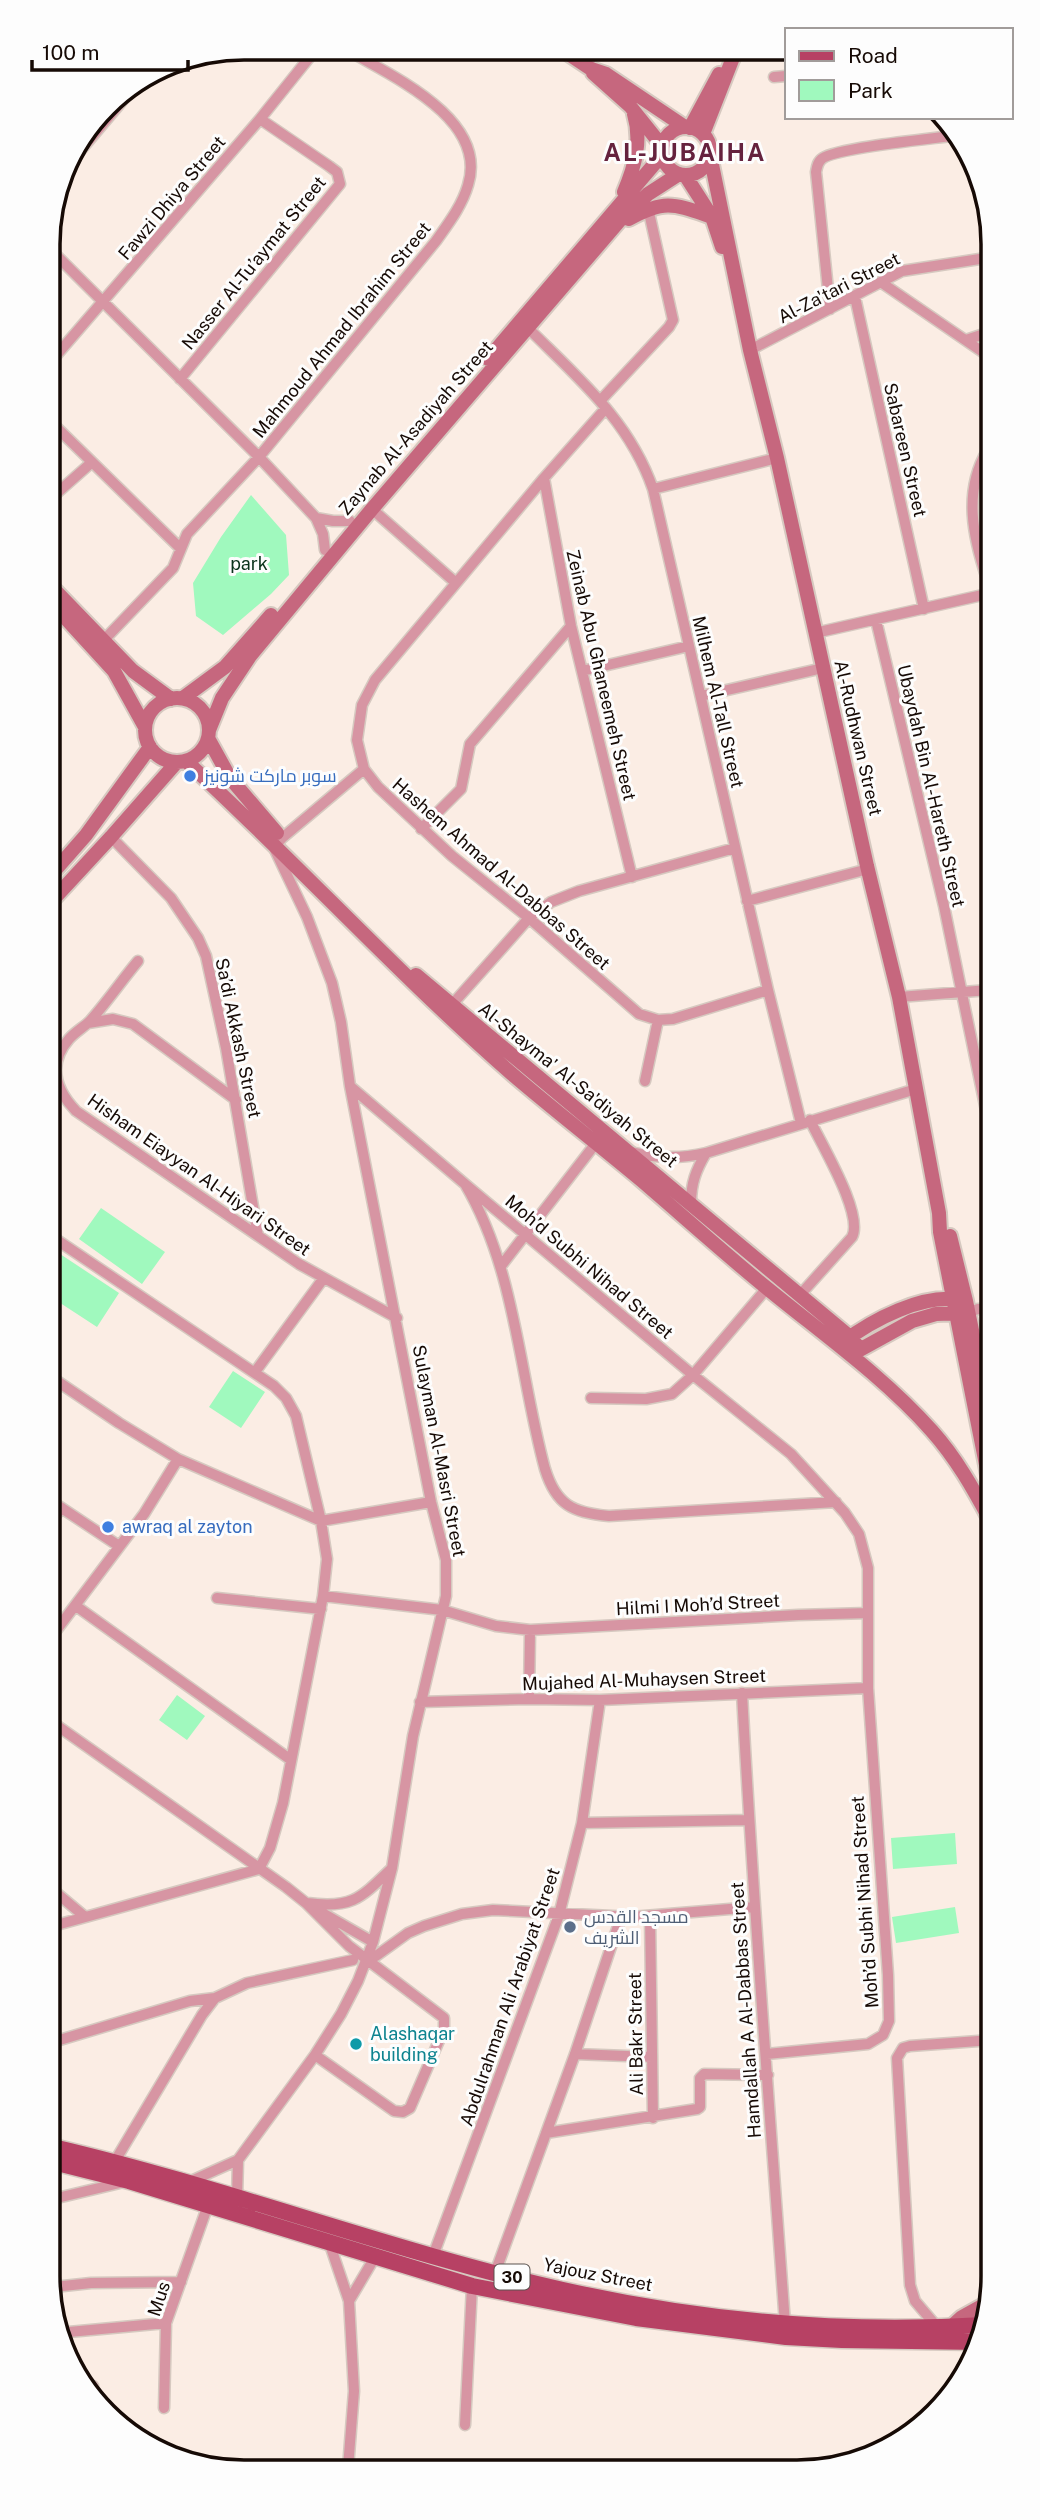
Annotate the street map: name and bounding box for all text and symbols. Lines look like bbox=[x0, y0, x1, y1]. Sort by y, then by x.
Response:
scale bar bbox=[32, 28, 187, 72]
legend bbox=[785, 28, 1012, 119]
text: 100 m bbox=[42, 40, 99, 65]
text: Road bbox=[848, 43, 898, 68]
text: Park bbox=[848, 78, 893, 103]
street label: Fawzi Dhiya Street bbox=[114, 131, 230, 264]
district label: AL-JUBAIHA bbox=[603, 138, 767, 166]
street label: Nasser Al-Tu’aymat Street bbox=[177, 172, 330, 354]
street label: Mahmoud Ahmad Ibrahim Street bbox=[248, 218, 435, 442]
street label: Al-Za'tari Street bbox=[774, 248, 903, 327]
street label: Zaynab Al-Asadiyah Street bbox=[334, 336, 497, 519]
street label: Sabareen Street bbox=[880, 381, 931, 519]
street label: Zeinab Abu Ghaneemeh Street bbox=[562, 547, 641, 802]
park label: park bbox=[230, 553, 268, 574]
street label: Milhem Al-Tall Street bbox=[688, 614, 749, 790]
street label: Al-Rudhwan Street bbox=[830, 658, 887, 818]
street label: Ubaydah Bin Al-Hareth Street bbox=[893, 662, 970, 909]
place label: سوبر ماركت شونيز bbox=[203, 765, 337, 787]
marker: سوبر ماركت شونيز bbox=[182, 768, 198, 784]
street label: Hashem Ahmad Al-Dabbas Street bbox=[388, 773, 614, 974]
street label: Sa’di Akkash Street bbox=[211, 956, 266, 1120]
street label: Al-Shayma' Al-Sa'diyah Street bbox=[475, 998, 682, 1171]
street label: Hisham Eiayyan Al-Hiyari Street bbox=[84, 1089, 315, 1260]
street label: Moh’d Subhi Nihad Street bbox=[501, 1190, 678, 1343]
street label: Sulayman Al-Masri Street bbox=[409, 1343, 470, 1559]
place label: awraq al zayton bbox=[122, 1516, 253, 1537]
marker: awraq al zayton bbox=[100, 1519, 116, 1535]
street label: Hilmi I Moh’d Street bbox=[615, 1590, 781, 1619]
street label: Mujahed Al-Muhaysen Street bbox=[522, 1665, 766, 1694]
street label: Moh’d Subhi Nihad Street bbox=[847, 1795, 882, 2009]
street label: Abdulrahman Ali Arabiyat Street bbox=[455, 1865, 564, 2129]
street label: Hamdallah A Al-Dabbas Street bbox=[726, 1881, 765, 2139]
place label: مسجد القدس الشريف bbox=[584, 1906, 689, 1949]
marker: مسجد القدس الشريف bbox=[562, 1919, 578, 1935]
street label: Ali Bakr Street bbox=[624, 1972, 647, 2096]
place label: Alashaqar building bbox=[370, 2023, 455, 2065]
marker: Alashaqar building bbox=[348, 2036, 364, 2052]
street label: Yajouz Street bbox=[542, 2254, 654, 2295]
road number: 30 bbox=[494, 2264, 530, 2290]
street label: Mus bbox=[143, 2279, 174, 2319]

